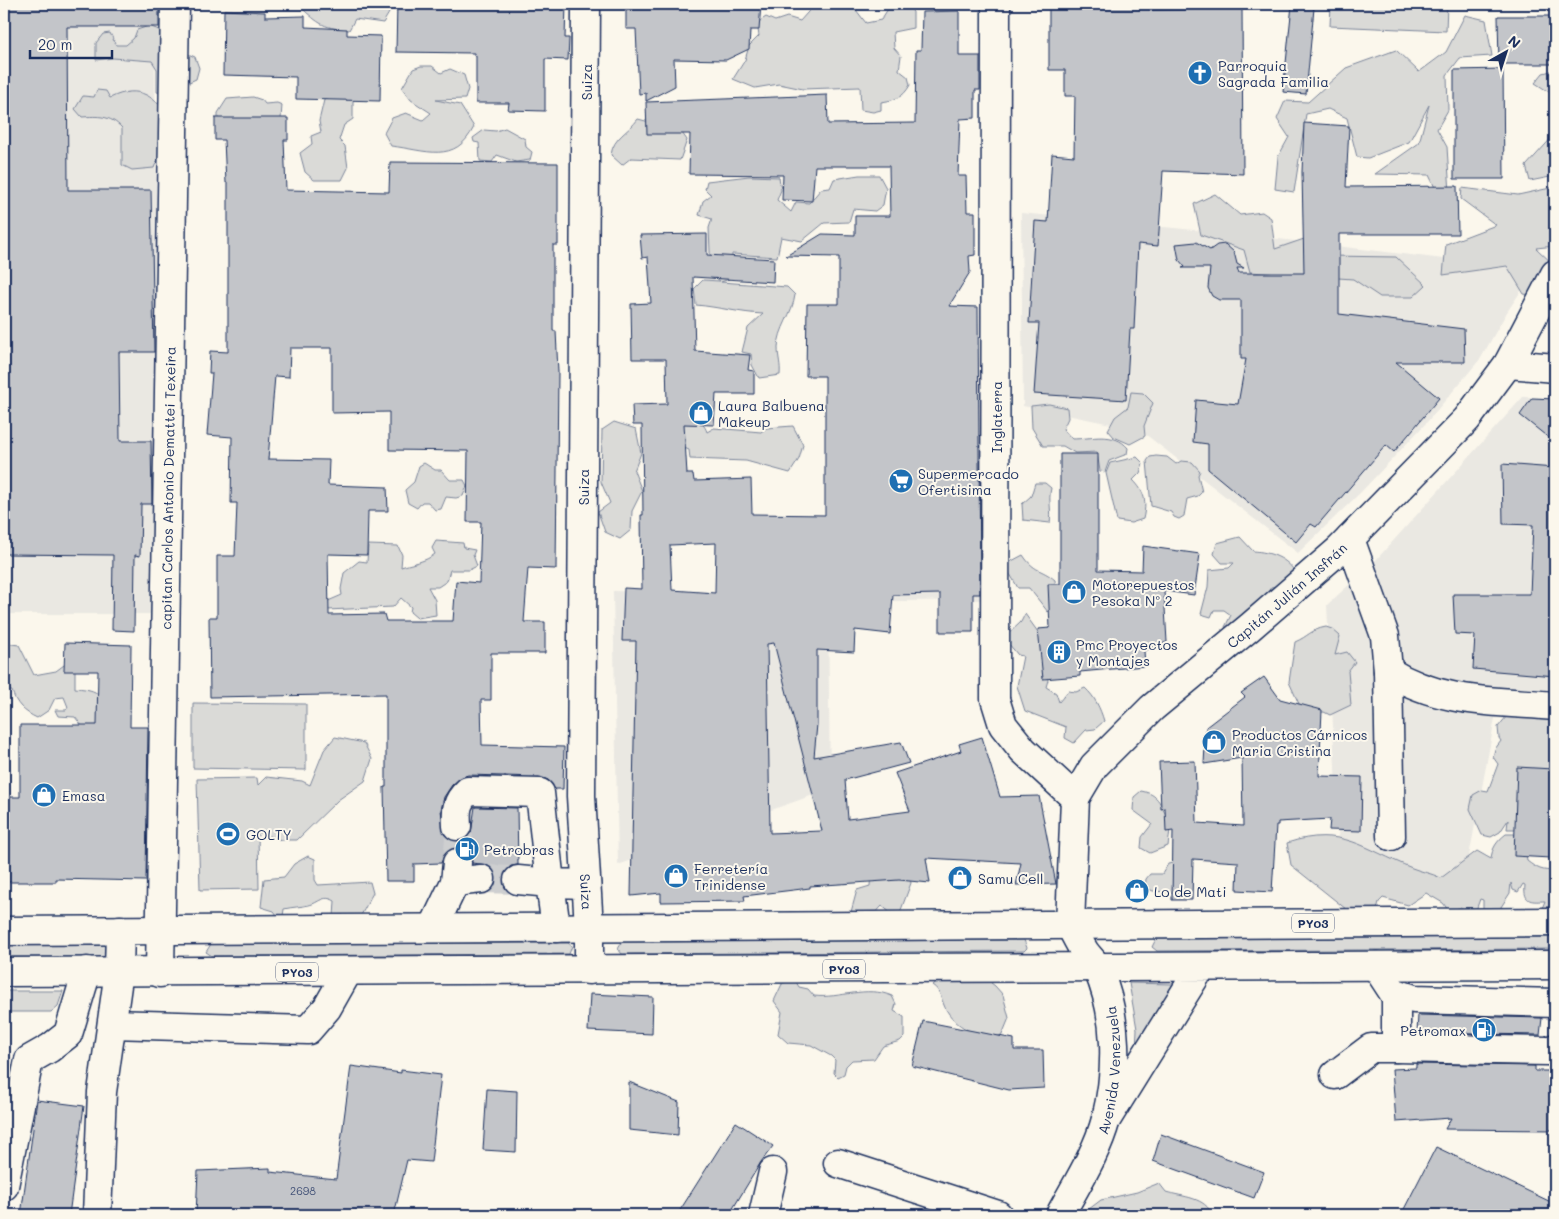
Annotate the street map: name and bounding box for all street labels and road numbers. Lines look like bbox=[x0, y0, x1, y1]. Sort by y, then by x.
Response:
street label: Suiza bbox=[577, 64, 596, 100]
street label: capitan Carlos Antonio Demattei Texeira bbox=[156, 346, 179, 630]
street label: Inglaterra bbox=[987, 381, 1006, 453]
street label: Suiza bbox=[574, 469, 593, 505]
street label: Capitán Julián Insfrán bbox=[1223, 538, 1351, 652]
street label: Suiza bbox=[576, 873, 597, 911]
road number: PY03 bbox=[1292, 914, 1334, 932]
road number: PY03 bbox=[823, 960, 865, 979]
road number: PY03 bbox=[276, 962, 318, 982]
street label: Avenida Venezuela bbox=[1092, 1004, 1124, 1137]

